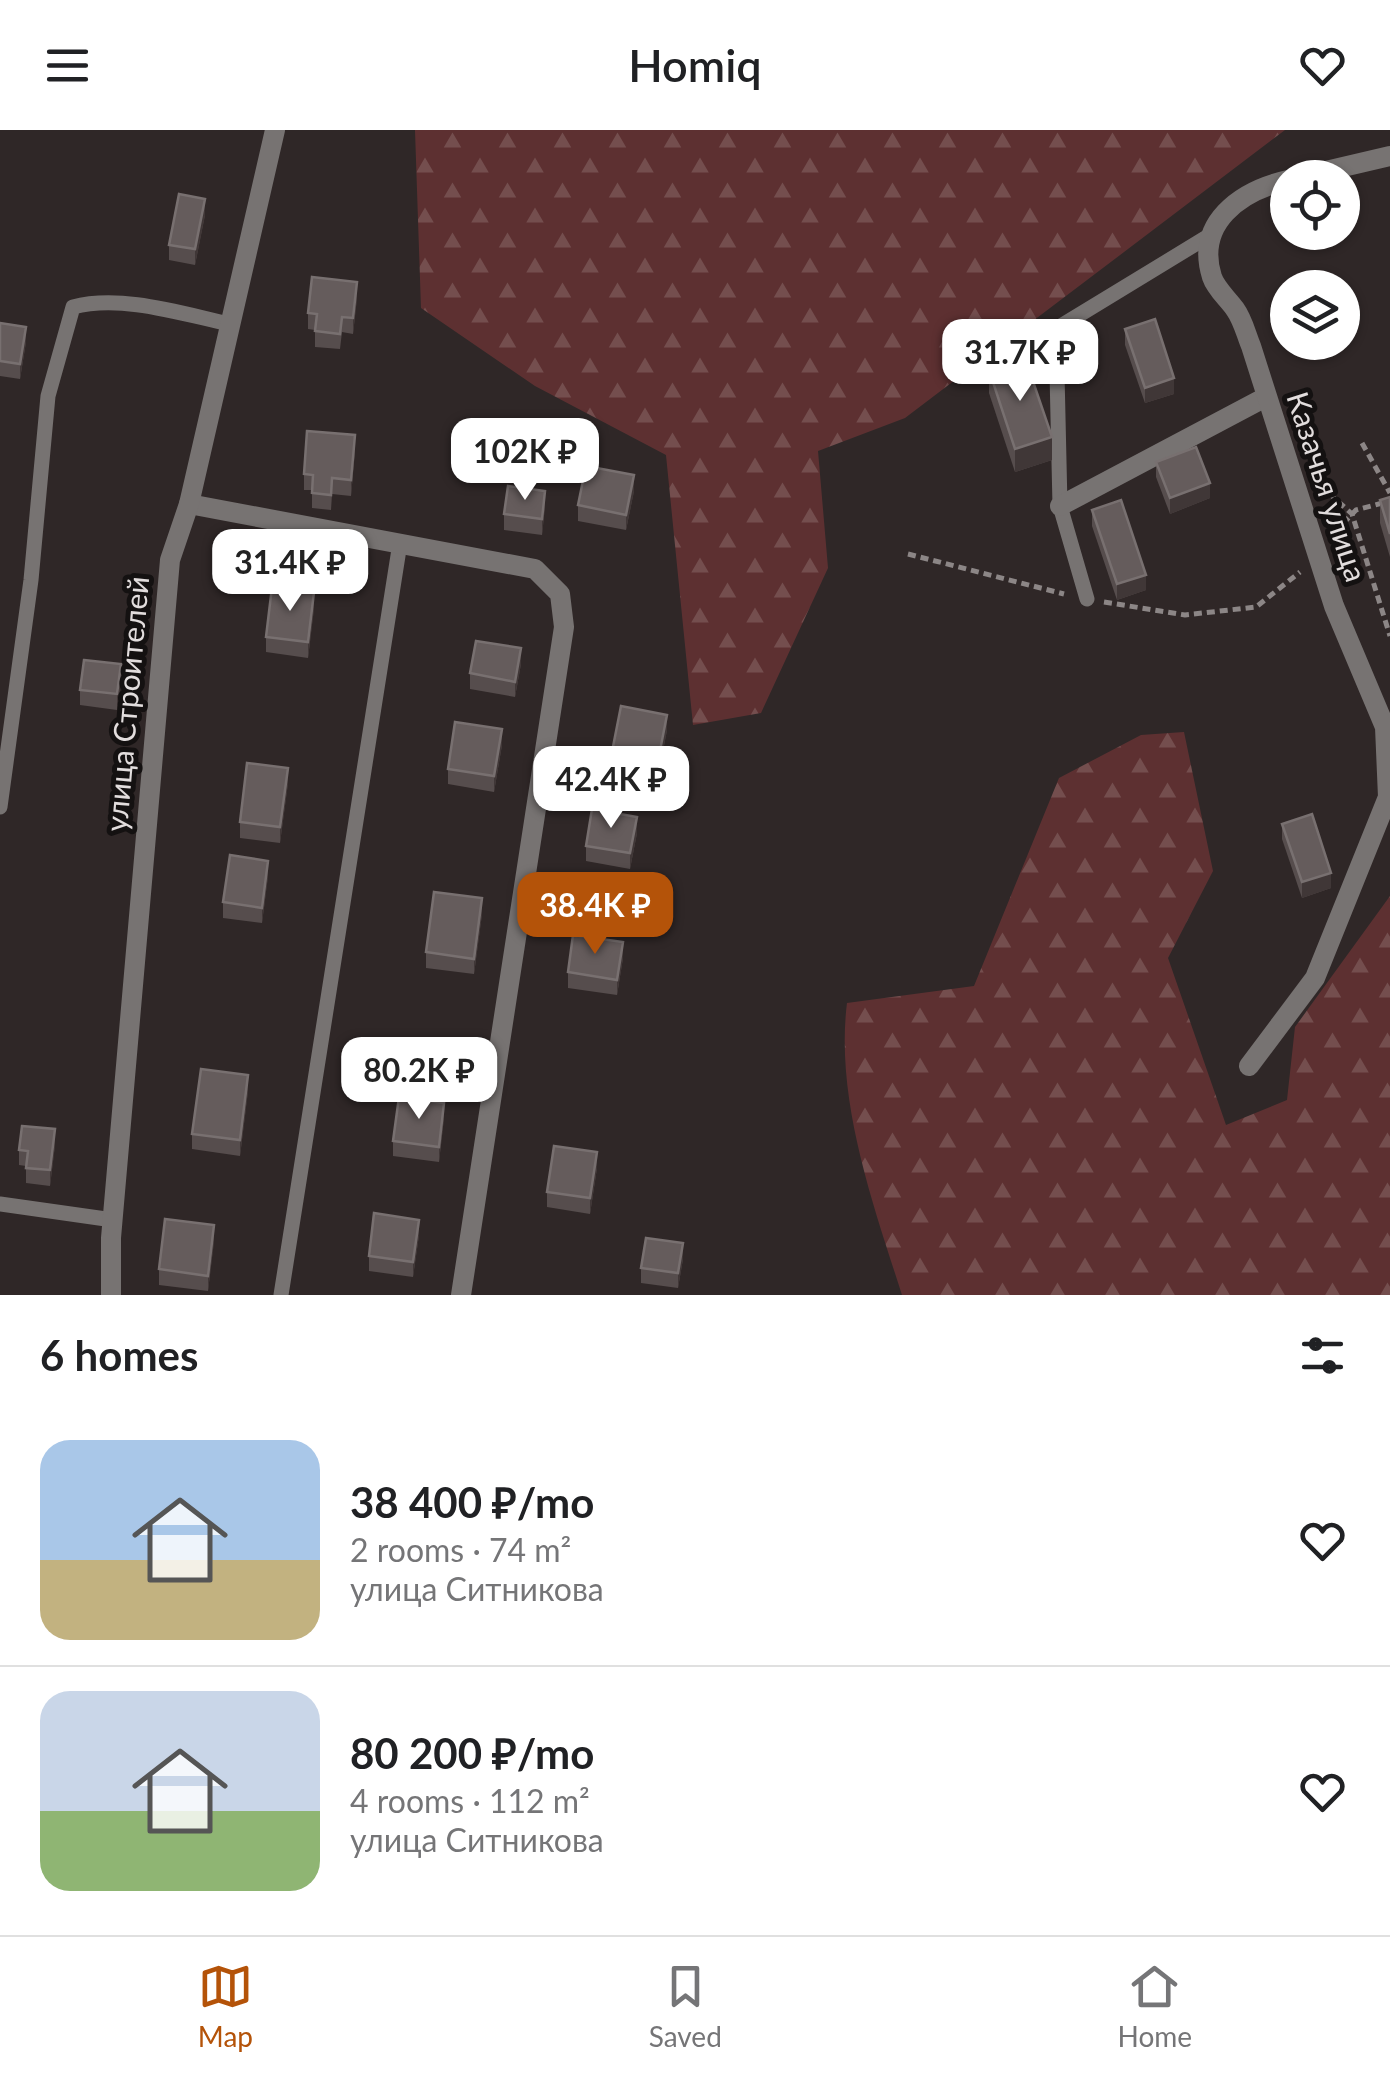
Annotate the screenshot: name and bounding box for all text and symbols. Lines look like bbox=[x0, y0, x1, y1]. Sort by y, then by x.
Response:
icon: menu bbox=[40, 38, 95, 93]
text: Homiq bbox=[628, 38, 762, 92]
icon: heart bbox=[1295, 38, 1350, 93]
map controls bbox=[1270, 160, 1360, 360]
button: locate bbox=[1270, 160, 1360, 250]
button: layers bbox=[1270, 270, 1360, 360]
pin: 31.7K ₽ bbox=[928, 319, 1112, 404]
text: 31.7K ₽ bbox=[964, 332, 1076, 371]
street label: Казачья улица bbox=[1280, 387, 1376, 586]
pin: 102K ₽ bbox=[444, 418, 606, 503]
text: 102K ₽ bbox=[473, 431, 577, 470]
pin: 31.4K ₽ bbox=[198, 529, 382, 614]
text: 31.4K ₽ bbox=[234, 542, 346, 581]
street label: улица Строителей bbox=[97, 575, 155, 833]
pin: 42.4K ₽ bbox=[519, 746, 703, 831]
text: 42.4K ₽ bbox=[555, 759, 667, 798]
pin: 38.4K ₽ bbox=[503, 872, 687, 957]
text: 38.4K ₽ bbox=[539, 885, 651, 924]
pin: 80.2K ₽ bbox=[327, 1037, 511, 1122]
text: 80.2K ₽ bbox=[363, 1050, 475, 1089]
icon: filters bbox=[1295, 1328, 1350, 1383]
text: 6 homes bbox=[40, 1330, 198, 1380]
text: 38 400 ₽/mo bbox=[350, 1477, 594, 1527]
icon: home bbox=[120, 1480, 240, 1600]
icon: heart bbox=[1295, 1513, 1350, 1568]
text: 2 rooms · 74 m² bbox=[350, 1530, 571, 1569]
text: улица Ситникова bbox=[350, 1569, 604, 1608]
text: 80 200 ₽/mo bbox=[350, 1728, 594, 1778]
icon: home bbox=[120, 1731, 240, 1851]
icon: heart bbox=[1295, 1764, 1350, 1819]
text: 4 rooms · 112 m² bbox=[350, 1781, 590, 1820]
text: улица Ситникова bbox=[350, 1820, 604, 1859]
tab: Map bbox=[198, 1959, 253, 2053]
tab: Saved bbox=[649, 1959, 722, 2053]
tab: Home bbox=[1118, 1959, 1192, 2053]

